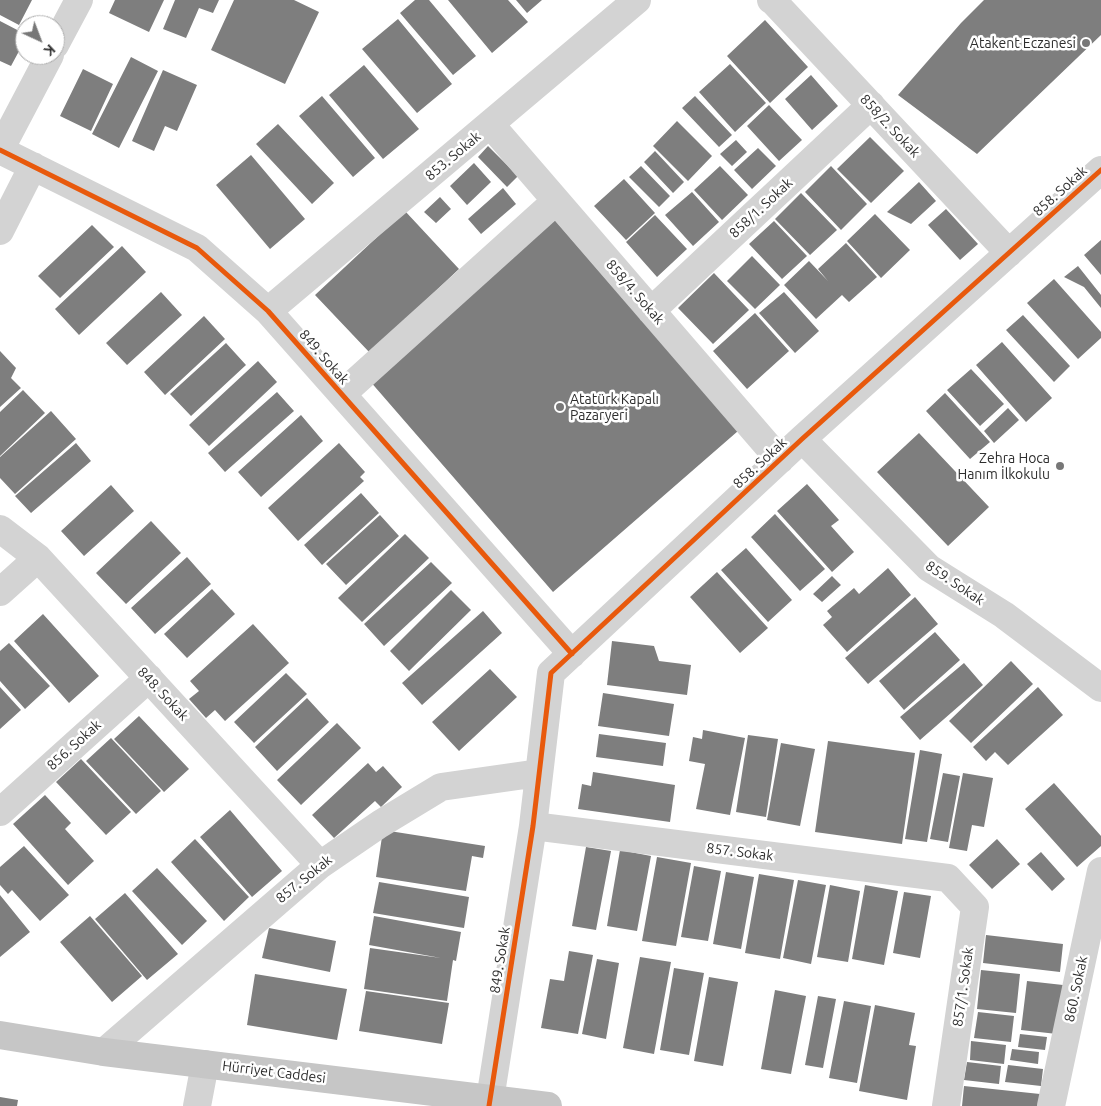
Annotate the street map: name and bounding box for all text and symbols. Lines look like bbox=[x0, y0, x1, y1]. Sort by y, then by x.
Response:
north arrow bbox=[15, 15, 65, 65]
place label: Atakent Eczanesi bbox=[970, 35, 1076, 51]
marker: Atakent Eczanesi bbox=[1080, 37, 1092, 49]
text: K bbox=[41, 41, 58, 59]
street label: 858/2. Sokak bbox=[856, 91, 924, 161]
street label: 853. Sokak bbox=[422, 128, 484, 184]
street label: 858. Sokak bbox=[1029, 162, 1091, 220]
street label: 858/1. Sokak bbox=[726, 174, 796, 242]
street label: 858/4. Sokak bbox=[602, 256, 668, 328]
street label: 849. Sokak bbox=[296, 326, 352, 388]
place label: Atatürk Kapalı Pazaryeri bbox=[570, 391, 659, 424]
marker: Atatürk Kapalı Pazaryeri bbox=[554, 401, 566, 413]
street label: 858. Sokak bbox=[730, 434, 790, 492]
place label: Zehra Hoca Hanım İlkokulu bbox=[957, 450, 1050, 482]
marker: Zehra Hoca Hanım İlkokulu bbox=[1054, 460, 1066, 472]
street label: 859. Sokak bbox=[922, 557, 988, 609]
street label: 848. Sokak bbox=[134, 664, 192, 724]
street label: 856. Sokak bbox=[43, 716, 105, 774]
street label: 857. Sokak bbox=[706, 840, 774, 864]
street label: 857. Sokak bbox=[273, 851, 335, 907]
street label: 849. Sokak bbox=[486, 926, 514, 994]
street label: 857/1. Sokak bbox=[949, 946, 977, 1028]
street label: 860. Sokak bbox=[1061, 954, 1091, 1024]
street label: Hürriyet Caddesi bbox=[221, 1057, 327, 1087]

